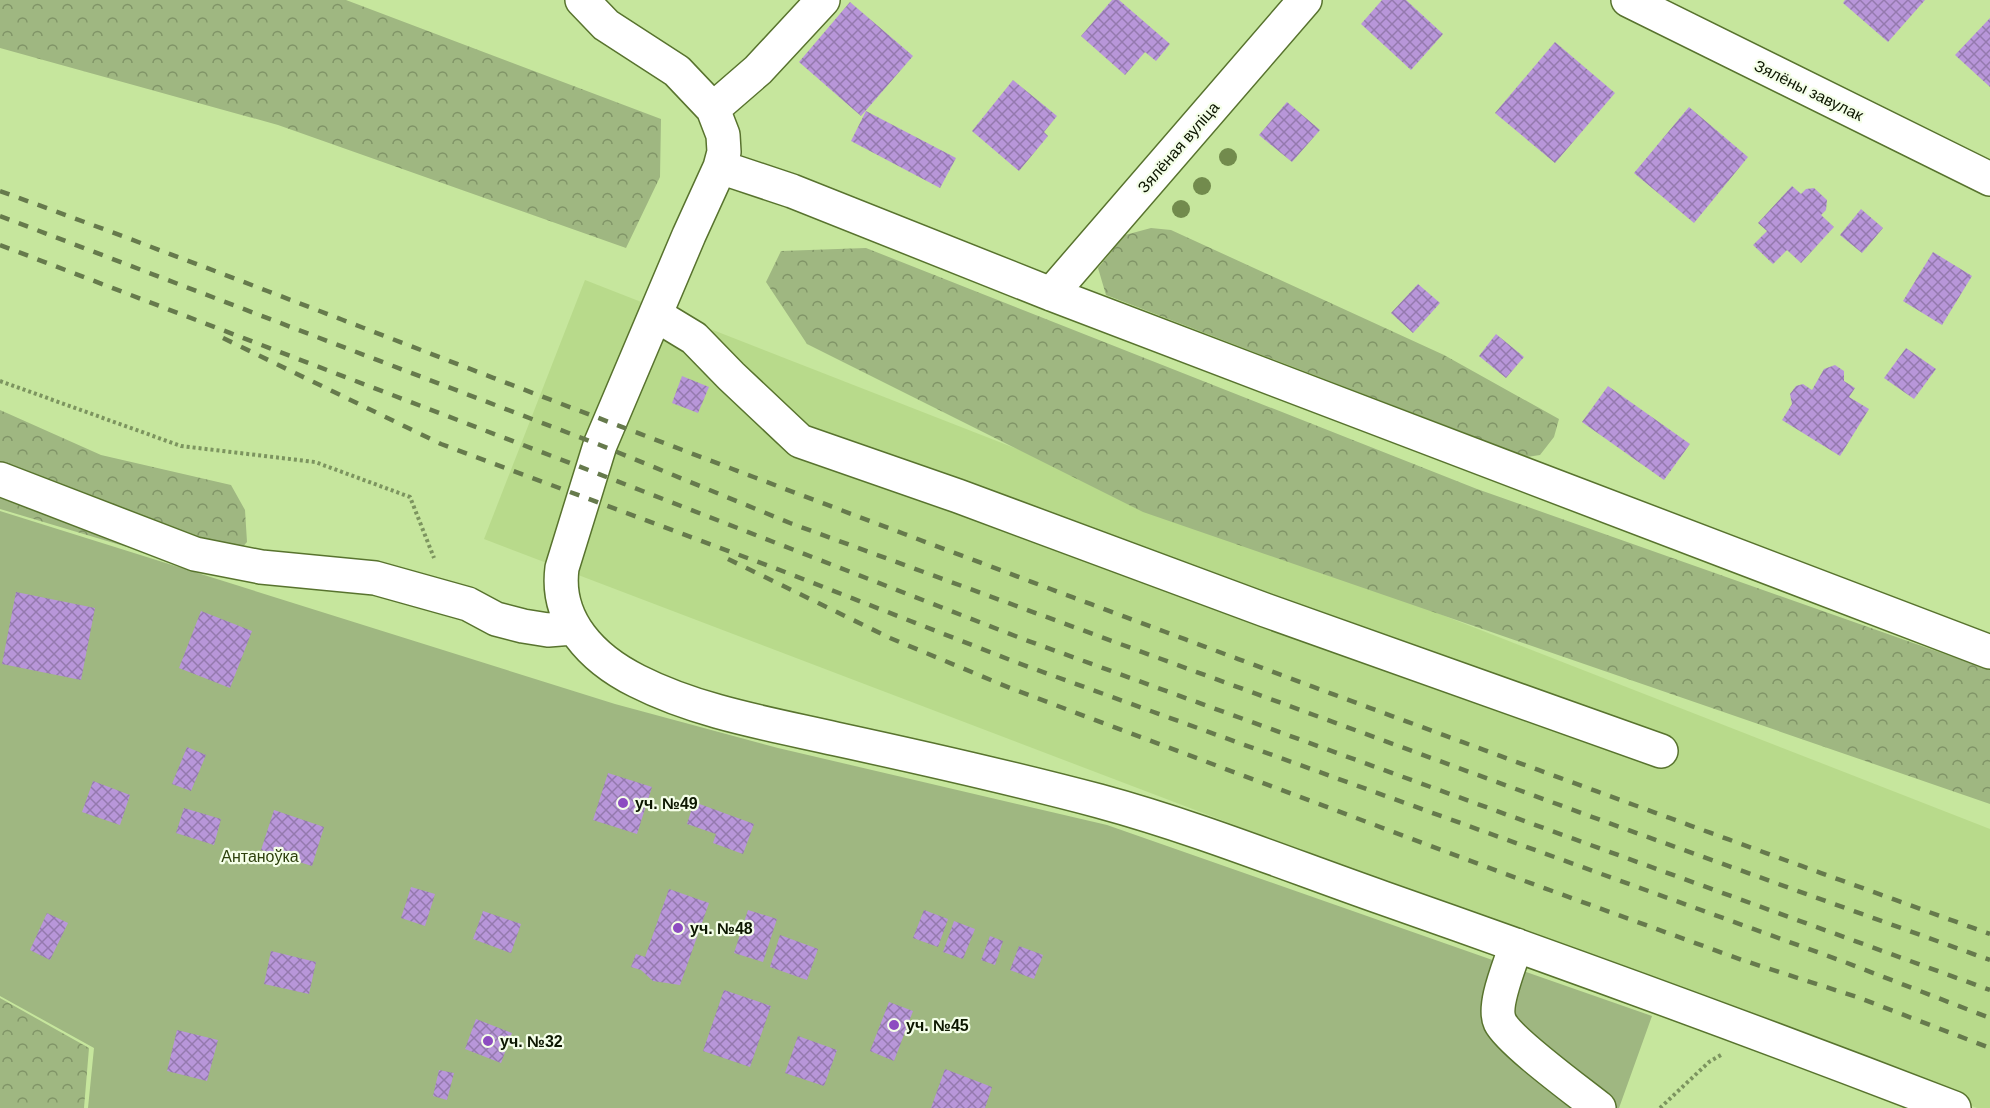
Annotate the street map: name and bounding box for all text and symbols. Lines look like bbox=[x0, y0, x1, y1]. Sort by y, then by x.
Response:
street label: Зялёны завулак bbox=[1752, 57, 1867, 125]
street label: Зялёная вуліца bbox=[1135, 99, 1222, 196]
place label: уч. №49 bbox=[635, 795, 698, 812]
marker: уч. №49 bbox=[616, 796, 630, 810]
park label: Антаноўка bbox=[221, 848, 299, 865]
place label: уч. №48 bbox=[690, 920, 753, 937]
marker: уч. №48 bbox=[671, 921, 685, 935]
place label: уч. №45 bbox=[906, 1017, 969, 1034]
marker: уч. №45 bbox=[887, 1018, 901, 1032]
place label: уч. №32 bbox=[500, 1033, 563, 1050]
marker: уч. №32 bbox=[481, 1034, 495, 1048]

